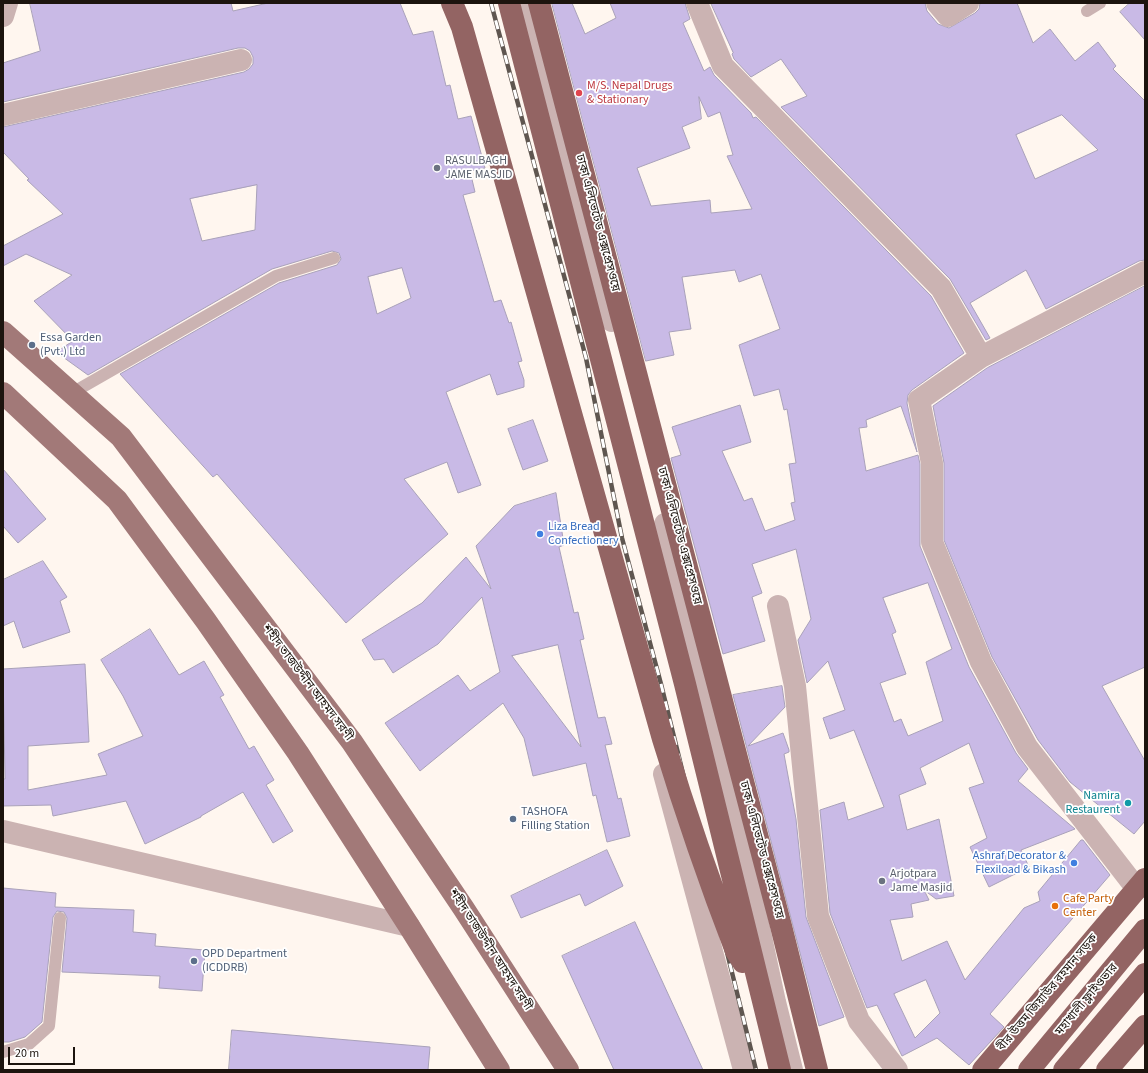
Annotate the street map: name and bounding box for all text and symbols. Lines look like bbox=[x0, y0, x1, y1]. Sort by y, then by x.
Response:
place label: M/S. Nepal Drugs & Stationary bbox=[587, 79, 673, 107]
marker: M/S. Nepal Drugs & Stationary bbox=[574, 88, 584, 98]
street label: ঢাকা এলিভেটেড এক্সপ্রেসওয়ে bbox=[572, 153, 622, 293]
place label: RASULBAGH JAME MASJID bbox=[445, 154, 512, 182]
marker: RASULBAGH JAME MASJID bbox=[432, 163, 442, 173]
place label: Essa Garden (Pvt.) Ltd bbox=[40, 331, 101, 359]
marker: Essa Garden (Pvt.) Ltd bbox=[27, 340, 37, 350]
street label: ঢাকা এলিভেটেড এক্সপ্রেসওয়ে bbox=[654, 466, 704, 606]
place label: Liza Bread Confectionery bbox=[548, 520, 619, 548]
marker: Liza Bread Confectionery bbox=[535, 529, 545, 539]
street label: শহীদ তাজউদ্দীন আহমদ সরণী bbox=[259, 622, 355, 744]
street label: ঢাকা এলিভেটেড এক্সপ্রেসওয়ে bbox=[736, 780, 786, 920]
place label: Namira Restaurent bbox=[1066, 789, 1120, 817]
marker: Namira Restaurent bbox=[1123, 798, 1133, 808]
place label: TASHOFA Filling Station bbox=[521, 805, 590, 833]
marker: TASHOFA Filling Station bbox=[508, 814, 518, 824]
place label: Ashraf Decorator & Flexiload & Bikash bbox=[973, 849, 1066, 877]
marker: Ashraf Decorator & Flexiload & Bikash bbox=[1069, 858, 1079, 868]
place label: Arjotpara Jame Masjid bbox=[890, 867, 952, 895]
marker: Arjotpara Jame Masjid bbox=[877, 876, 887, 886]
street label: শহীদ তাজউদ্দীন আহমদ সরণী bbox=[445, 887, 535, 1013]
place label: Cafe Party Center bbox=[1063, 892, 1114, 920]
marker: Cafe Party Center bbox=[1050, 901, 1060, 911]
street label: বীর উত্তম জিয়াউর রহমান সড়ক bbox=[995, 932, 1101, 1054]
place label: OPD Department (ICDDRB) bbox=[202, 947, 287, 975]
marker: OPD Department (ICDDRB) bbox=[189, 956, 199, 966]
street label: মহাখালী ফ্লাইওভার bbox=[1053, 961, 1121, 1039]
scale bar bbox=[10, 1039, 77, 1065]
text: 20 m bbox=[15, 1045, 39, 1062]

